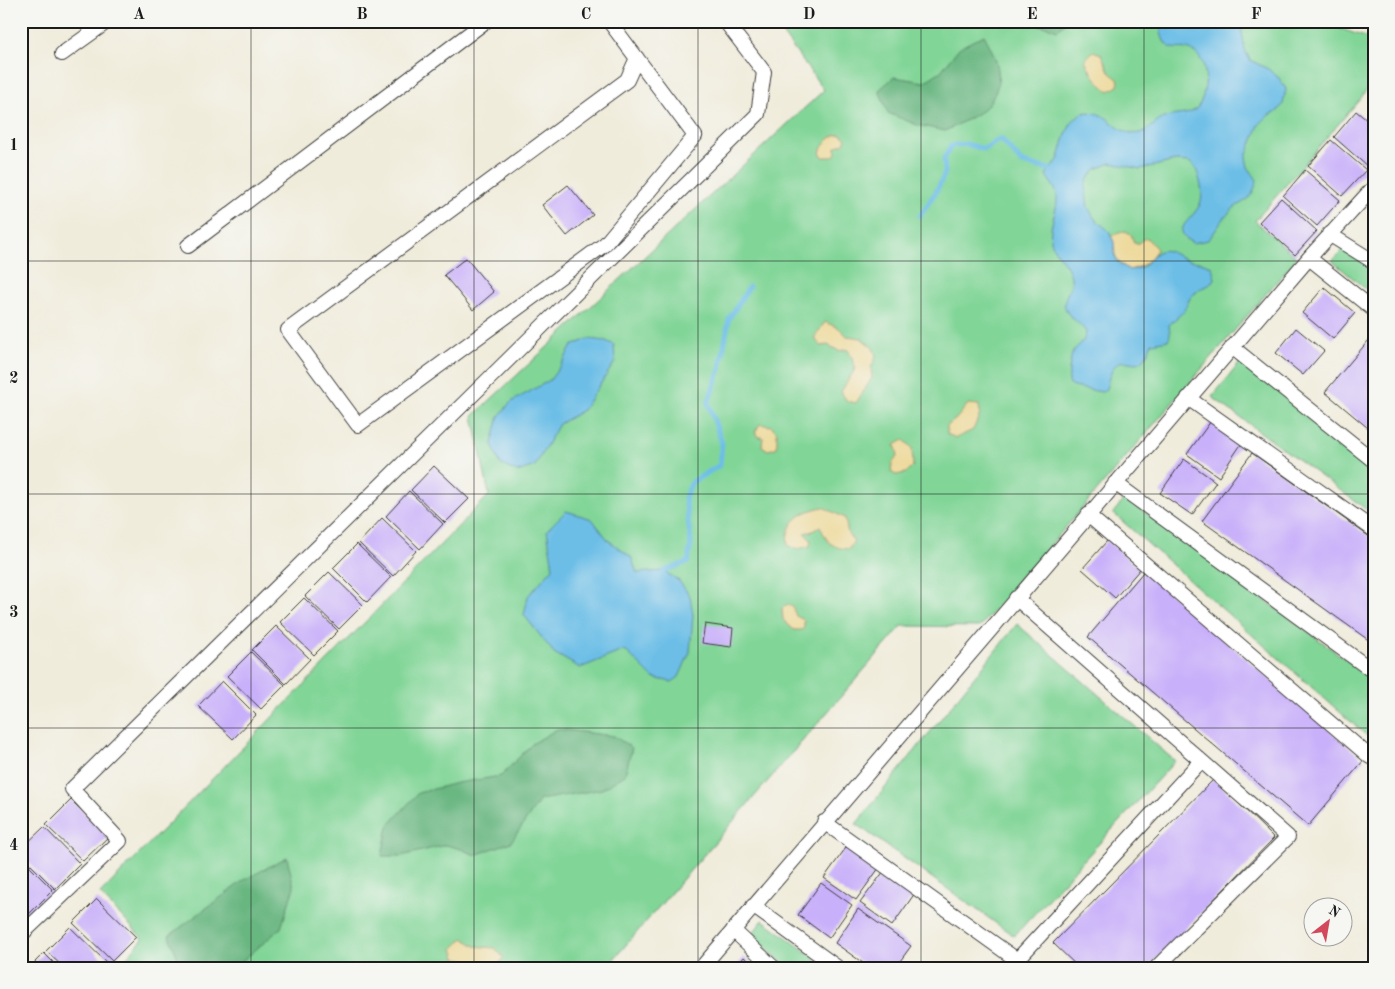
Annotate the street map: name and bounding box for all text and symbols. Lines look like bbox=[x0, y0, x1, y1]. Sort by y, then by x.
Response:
text: A bbox=[133, 7, 145, 23]
text: B bbox=[356, 7, 368, 23]
text: C bbox=[581, 7, 591, 23]
text: D bbox=[803, 7, 815, 23]
text: E bbox=[1026, 7, 1038, 23]
text: F bbox=[1251, 7, 1262, 23]
text: 1 bbox=[9, 138, 19, 154]
text: 2 bbox=[9, 371, 19, 387]
text: 3 bbox=[9, 605, 19, 621]
text: 4 bbox=[9, 838, 19, 854]
north arrow bbox=[1302, 896, 1352, 946]
text: N bbox=[1326, 903, 1343, 921]

